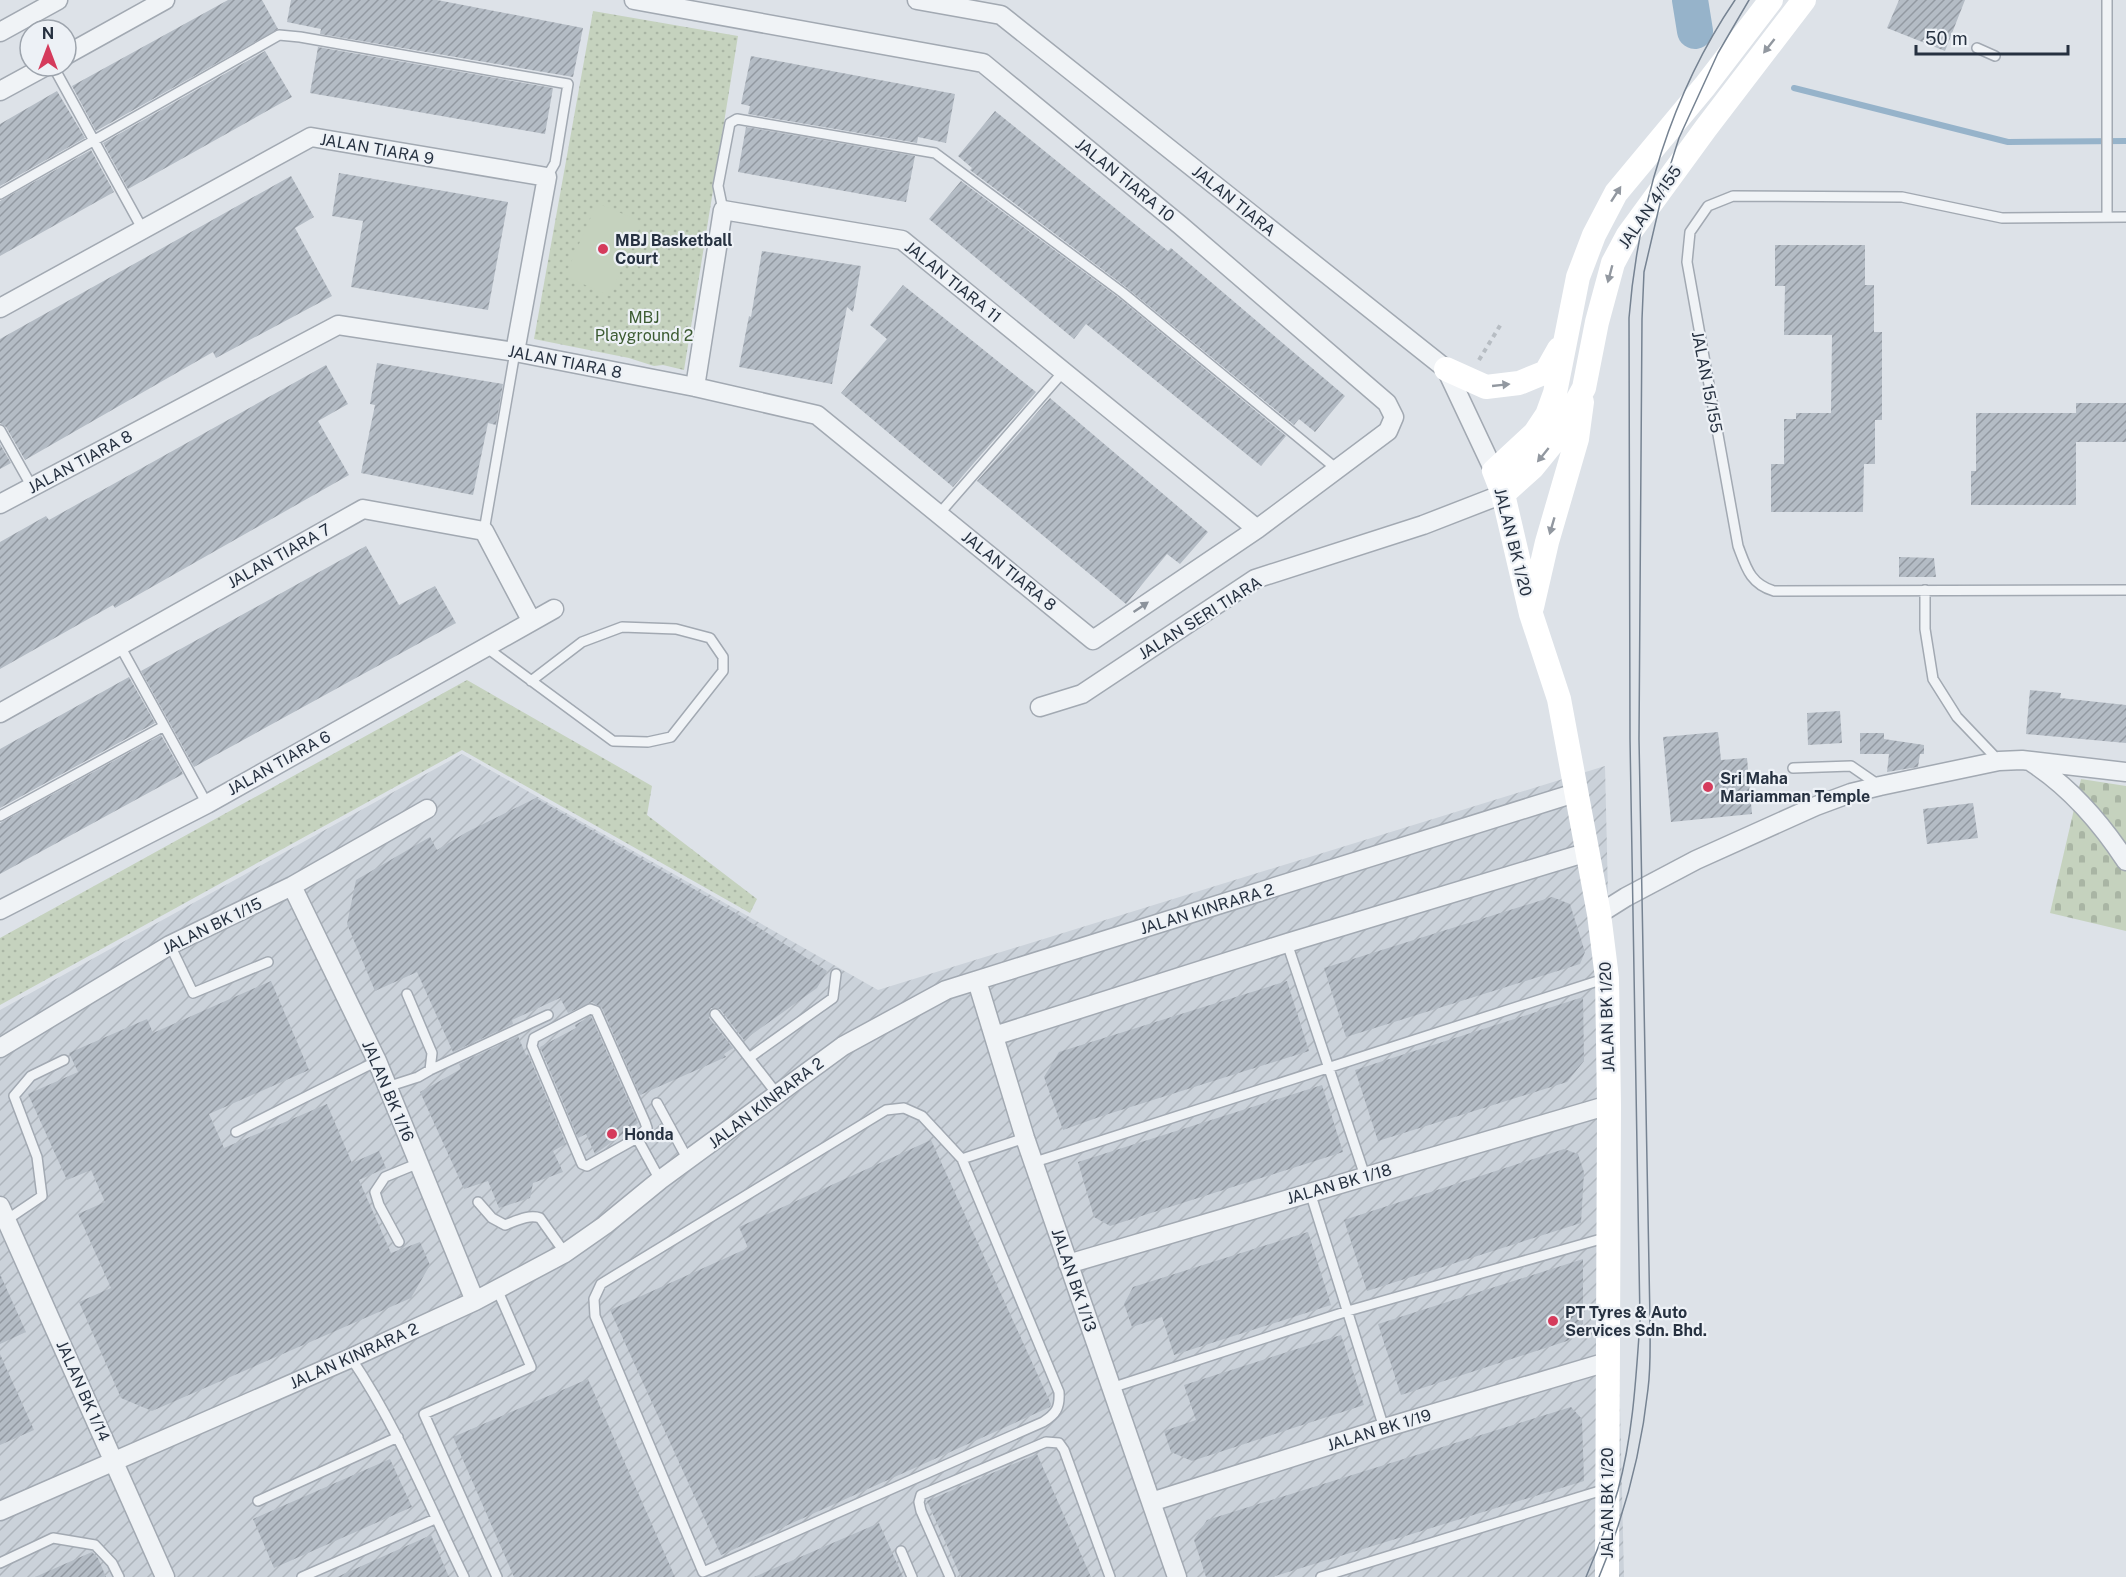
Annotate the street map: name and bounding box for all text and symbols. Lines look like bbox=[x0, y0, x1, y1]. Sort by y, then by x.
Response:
north arrow bbox=[18, 18, 78, 78]
scale bar bbox=[1916, 18, 2068, 56]
text: N bbox=[42, 24, 54, 43]
text: 50 m bbox=[1925, 28, 1968, 49]
one-way arrow bbox=[1763, 39, 1775, 54]
street label: JALAN TIARA 9 bbox=[319, 130, 435, 168]
street label: JALAN TIARA 10 bbox=[1072, 134, 1178, 226]
street label: JALAN TIARA bbox=[1189, 162, 1279, 240]
street label: JALAN 4/155 bbox=[1615, 162, 1685, 252]
one-way arrow bbox=[1611, 186, 1622, 203]
place label: MBJ Basketball Court bbox=[615, 231, 733, 268]
street label: JALAN TIARA 11 bbox=[901, 237, 1005, 327]
marker: MBJ Basketball Court bbox=[596, 242, 610, 256]
one-way arrow bbox=[1604, 265, 1614, 283]
park label: MBJ Playground 2 bbox=[595, 308, 693, 345]
street label: JALAN 15/155 bbox=[1688, 330, 1726, 434]
street label: JALAN TIARA 8 bbox=[506, 342, 624, 382]
one-way arrow bbox=[1491, 380, 1510, 390]
street label: JALAN TIARA 8 bbox=[24, 426, 136, 498]
one-way arrow bbox=[1538, 447, 1550, 462]
street label: JALAN BK 1/20 bbox=[1490, 486, 1536, 598]
one-way arrow bbox=[1546, 517, 1556, 535]
street label: JALAN TIARA 7 bbox=[224, 520, 334, 592]
street label: JALAN TIARA 8 bbox=[958, 527, 1060, 615]
street label: JALAN SERI TIARA bbox=[1135, 572, 1265, 664]
one-way arrow bbox=[1133, 601, 1149, 613]
street label: JALAN TIARA 6 bbox=[224, 727, 334, 799]
place label: Sri Maha Mariamman Temple bbox=[1720, 769, 1870, 806]
marker: Sri Maha Mariamman Temple bbox=[1701, 780, 1715, 794]
street label: JALAN KINRARA 2 bbox=[1138, 880, 1276, 938]
street label: JALAN BK 1/15 bbox=[159, 894, 265, 958]
street label: JALAN BK 1/20 bbox=[1596, 961, 1618, 1073]
street label: JALAN BK 1/16 bbox=[358, 1038, 418, 1144]
street label: JALAN KINRARA 2 bbox=[705, 1054, 827, 1152]
place label: Honda bbox=[624, 1125, 674, 1144]
marker: Honda bbox=[605, 1127, 619, 1141]
street label: JALAN BK 1/18 bbox=[1284, 1160, 1394, 1208]
street label: JALAN BK 1/13 bbox=[1047, 1226, 1101, 1334]
place label: PT Tyres & Auto Services Sdn. Bhd. bbox=[1565, 1303, 1707, 1340]
marker: PT Tyres & Auto Services Sdn. Bhd. bbox=[1546, 1314, 1560, 1328]
street label: JALAN KINRARA 2 bbox=[287, 1319, 421, 1393]
street label: JALAN BK 1/14 bbox=[52, 1338, 114, 1444]
street label: JALAN BK 1/19 bbox=[1325, 1405, 1433, 1455]
street label: JALAN BK 1/20 bbox=[1598, 1447, 1617, 1558]

